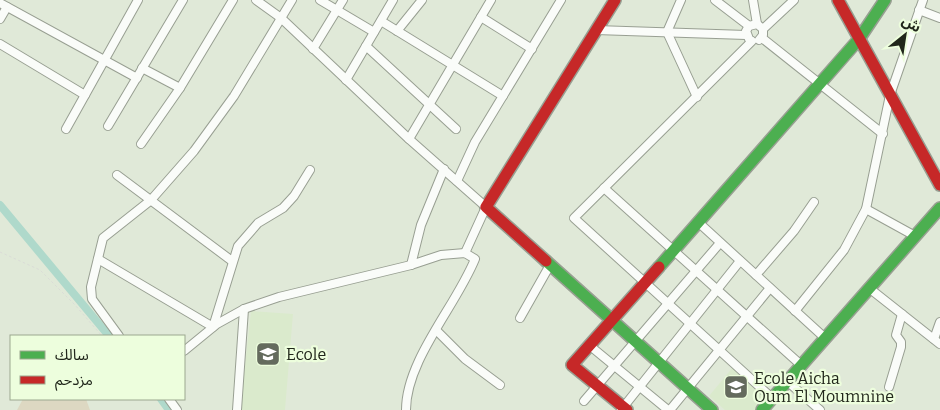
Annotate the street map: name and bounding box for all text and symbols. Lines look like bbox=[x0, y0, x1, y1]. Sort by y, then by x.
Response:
north arrow bbox=[880, 10, 930, 60]
text: ش bbox=[899, 12, 924, 36]
legend bbox=[10, 335, 185, 400]
school or university icon: Ecole bbox=[255, 341, 281, 367]
place label: Ecole bbox=[286, 345, 326, 364]
text: سالك bbox=[55, 346, 89, 364]
place label: Ecole Aicha Oum El Moumnine bbox=[754, 369, 894, 406]
text: مزدحم bbox=[55, 371, 93, 391]
school or university icon: Ecole Aicha Oum El Moumnine bbox=[723, 374, 749, 400]

